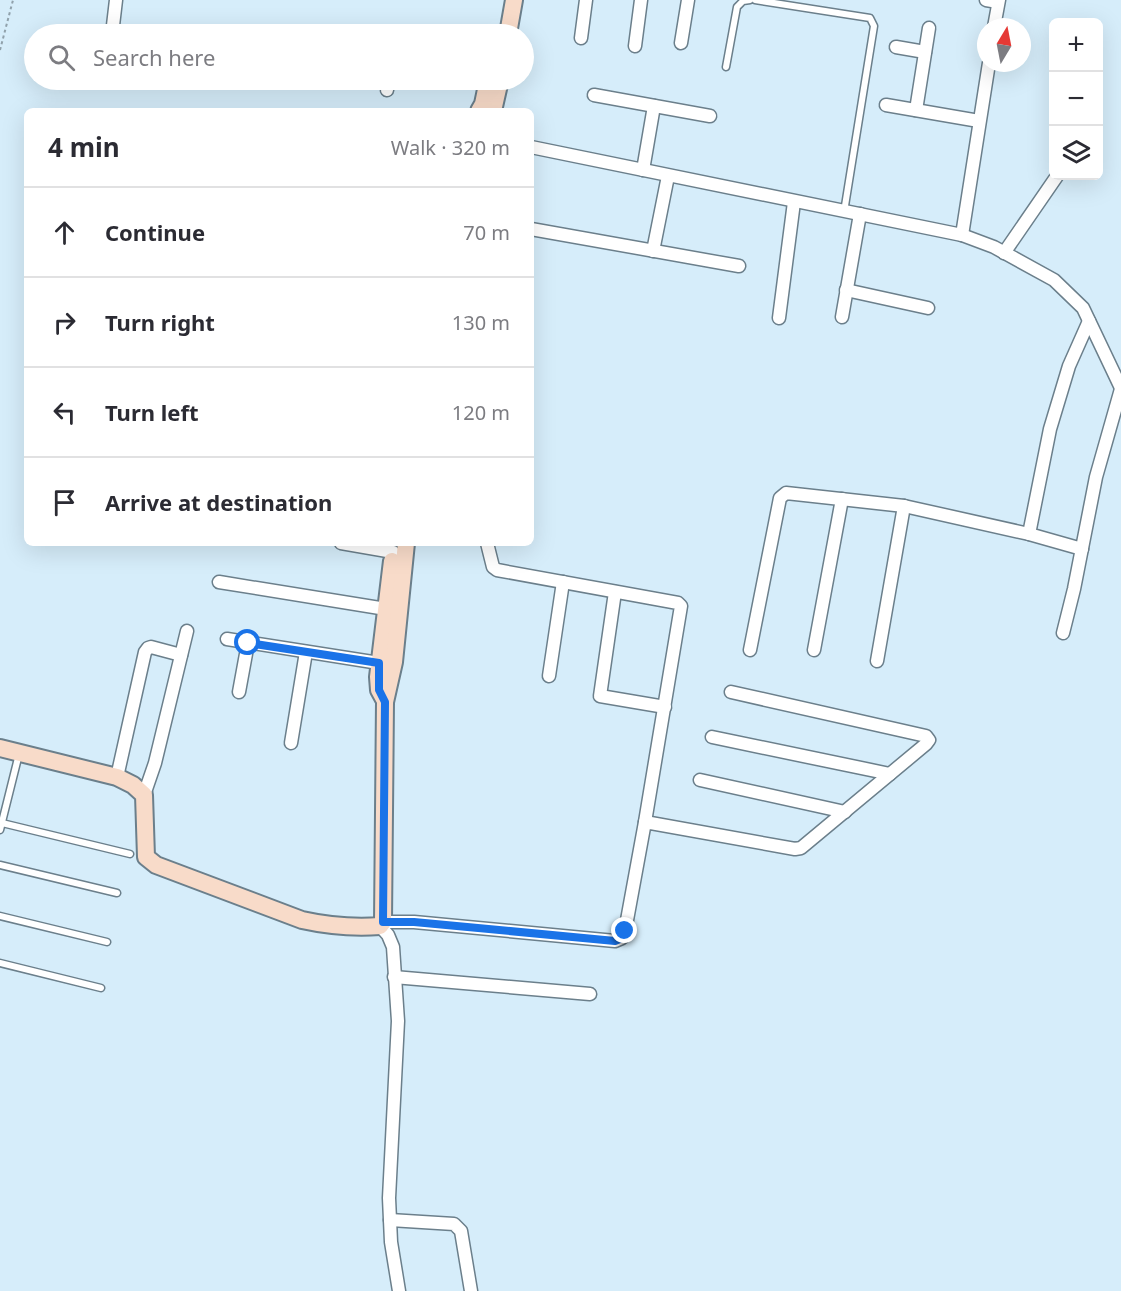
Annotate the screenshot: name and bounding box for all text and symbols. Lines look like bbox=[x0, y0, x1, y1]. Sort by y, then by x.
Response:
north arrow bbox=[977, 18, 1031, 72]
map controls bbox=[1049, 18, 1103, 180]
button: + bbox=[1049, 18, 1103, 72]
search box bbox=[24, 24, 534, 90]
icon: search bbox=[45, 41, 78, 74]
text: Search here bbox=[93, 42, 215, 72]
button: − bbox=[1049, 72, 1103, 126]
button: layers bbox=[1049, 126, 1103, 180]
text: 4 min bbox=[48, 129, 120, 165]
text: Walk · 320 m bbox=[391, 134, 510, 161]
icon: ahead bbox=[48, 216, 81, 249]
text: Continue bbox=[105, 217, 205, 247]
text: 70 m bbox=[463, 219, 510, 246]
icon: right bbox=[48, 306, 81, 339]
text: Turn right bbox=[105, 307, 215, 337]
text: 130 m bbox=[452, 309, 510, 336]
icon: left bbox=[48, 396, 81, 429]
text: Turn left bbox=[105, 397, 199, 427]
text: 120 m bbox=[452, 399, 510, 426]
icon: arrive bbox=[48, 486, 81, 519]
text: Arrive at destination bbox=[105, 487, 332, 517]
route start bbox=[234, 629, 260, 655]
route end bbox=[611, 917, 637, 943]

